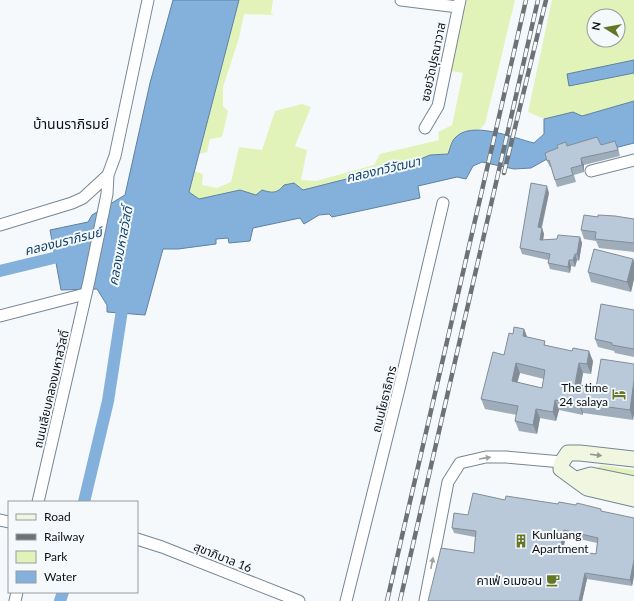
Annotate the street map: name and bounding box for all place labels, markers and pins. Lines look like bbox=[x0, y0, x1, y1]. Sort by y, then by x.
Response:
place label: The time 24 salaya bbox=[559, 380, 608, 409]
hotel icon: The time 24 salaya bbox=[611, 386, 627, 402]
place label: Kunluang Apartment bbox=[532, 527, 589, 556]
building icon: Kunluang Apartment bbox=[513, 533, 529, 549]
cafe icon: คาเฟ่ อเมซอน bbox=[545, 572, 561, 588]
place label: คาเฟ่ อเมซอน bbox=[476, 573, 542, 588]

